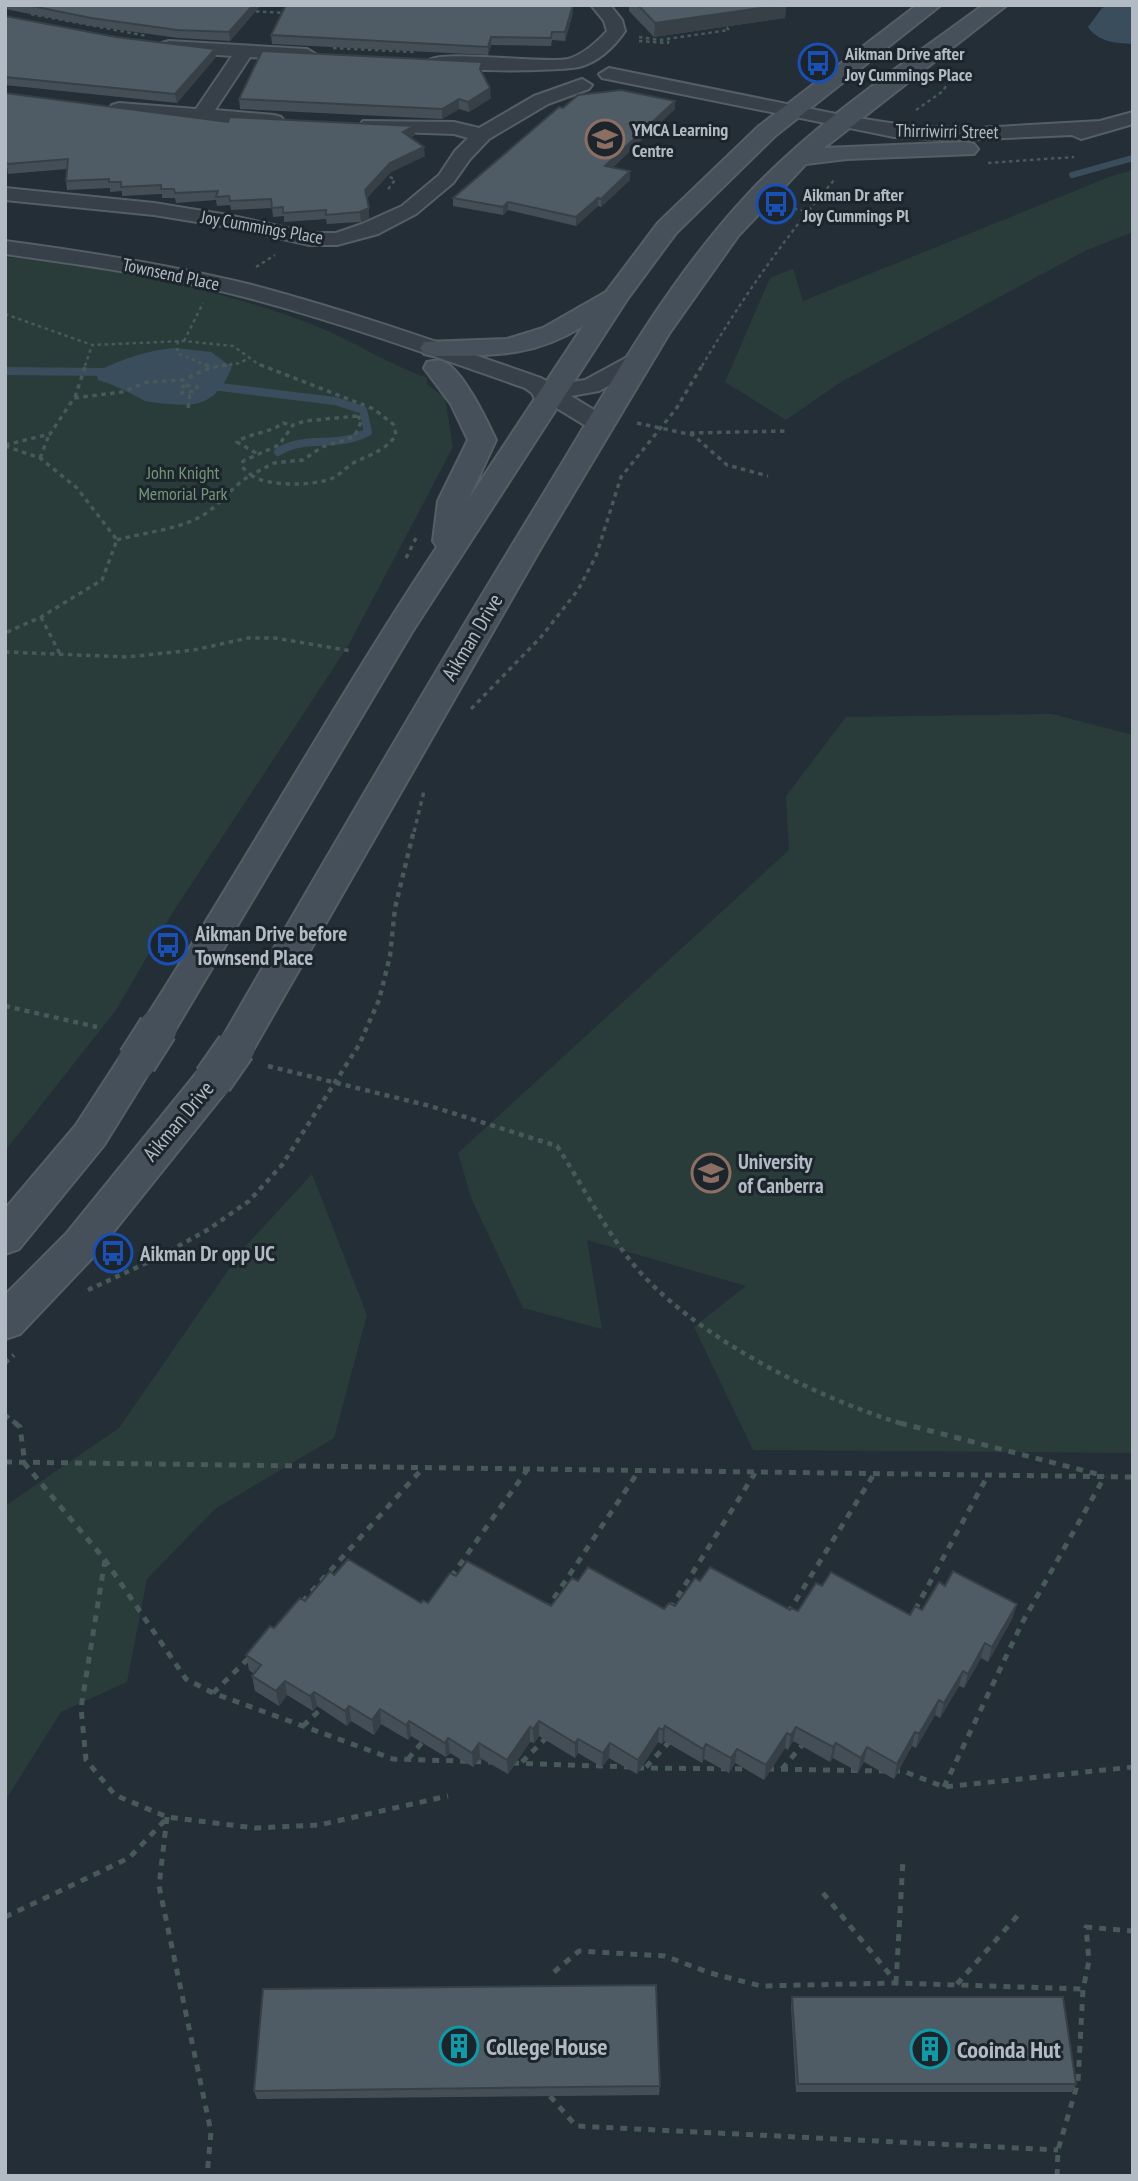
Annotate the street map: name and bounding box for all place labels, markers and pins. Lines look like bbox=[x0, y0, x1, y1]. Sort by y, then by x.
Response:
bus stop icon: Aikman Drive after Joy Cummings Place bbox=[797, 42, 839, 84]
place label: Aikman Drive after Joy Cummings Place bbox=[844, 42, 973, 86]
school or university icon: YMCA Learning Centre bbox=[584, 118, 626, 160]
place label: YMCA Learning Centre bbox=[631, 118, 728, 162]
bus stop icon: Aikman Dr after Joy Cummings Pl bbox=[755, 183, 797, 225]
place label: Aikman Dr after Joy Cummings Pl bbox=[802, 183, 910, 227]
place label: Aikman Drive before Townsend Place bbox=[194, 920, 347, 971]
bus stop icon: Aikman Drive before Townsend Place bbox=[147, 924, 189, 966]
place label: University of Canberra bbox=[738, 1148, 824, 1199]
school or university icon: University of Canberra bbox=[690, 1152, 732, 1194]
bus stop icon: Aikman Dr opp UC bbox=[92, 1232, 134, 1274]
place label: Aikman Dr opp UC bbox=[139, 1240, 275, 1267]
building icon: College House bbox=[438, 2025, 480, 2067]
building icon: Cooinda Hut bbox=[909, 2028, 951, 2070]
place label: College House bbox=[486, 2031, 608, 2062]
place label: Cooinda Hut bbox=[957, 2034, 1061, 2065]

